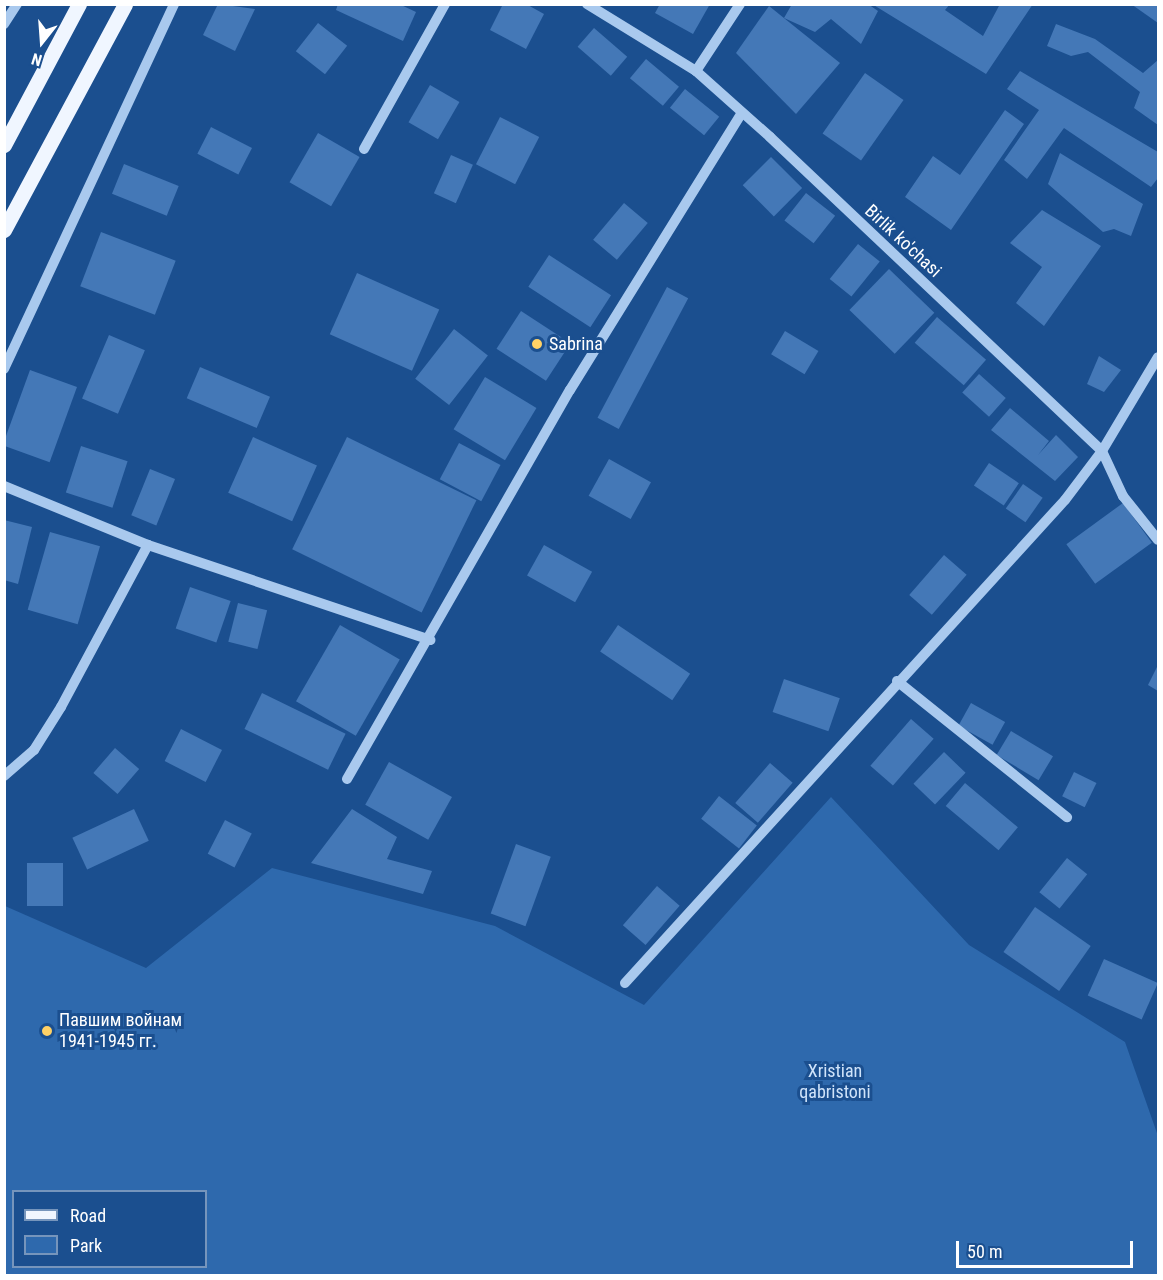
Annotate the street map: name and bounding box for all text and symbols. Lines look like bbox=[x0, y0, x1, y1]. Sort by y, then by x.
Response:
north arrow bbox=[12, 12, 72, 72]
text: N bbox=[29, 49, 44, 70]
street label: Birlik ko'chasi bbox=[860, 200, 946, 282]
place label: Sabrina bbox=[549, 333, 603, 355]
marker: Sabrina bbox=[530, 337, 544, 351]
place label: Павшим войнам 1941-1945 гг. bbox=[59, 1010, 182, 1052]
marker: Павшим войнам 1941-1945 гг. bbox=[40, 1024, 54, 1038]
park label: Xristian qabristoni bbox=[799, 1061, 871, 1104]
legend bbox=[12, 1190, 207, 1268]
text: Road bbox=[70, 1205, 106, 1226]
scale bar bbox=[959, 1229, 1136, 1267]
text: Park bbox=[70, 1235, 102, 1256]
text: 50 m bbox=[967, 1241, 1002, 1262]

